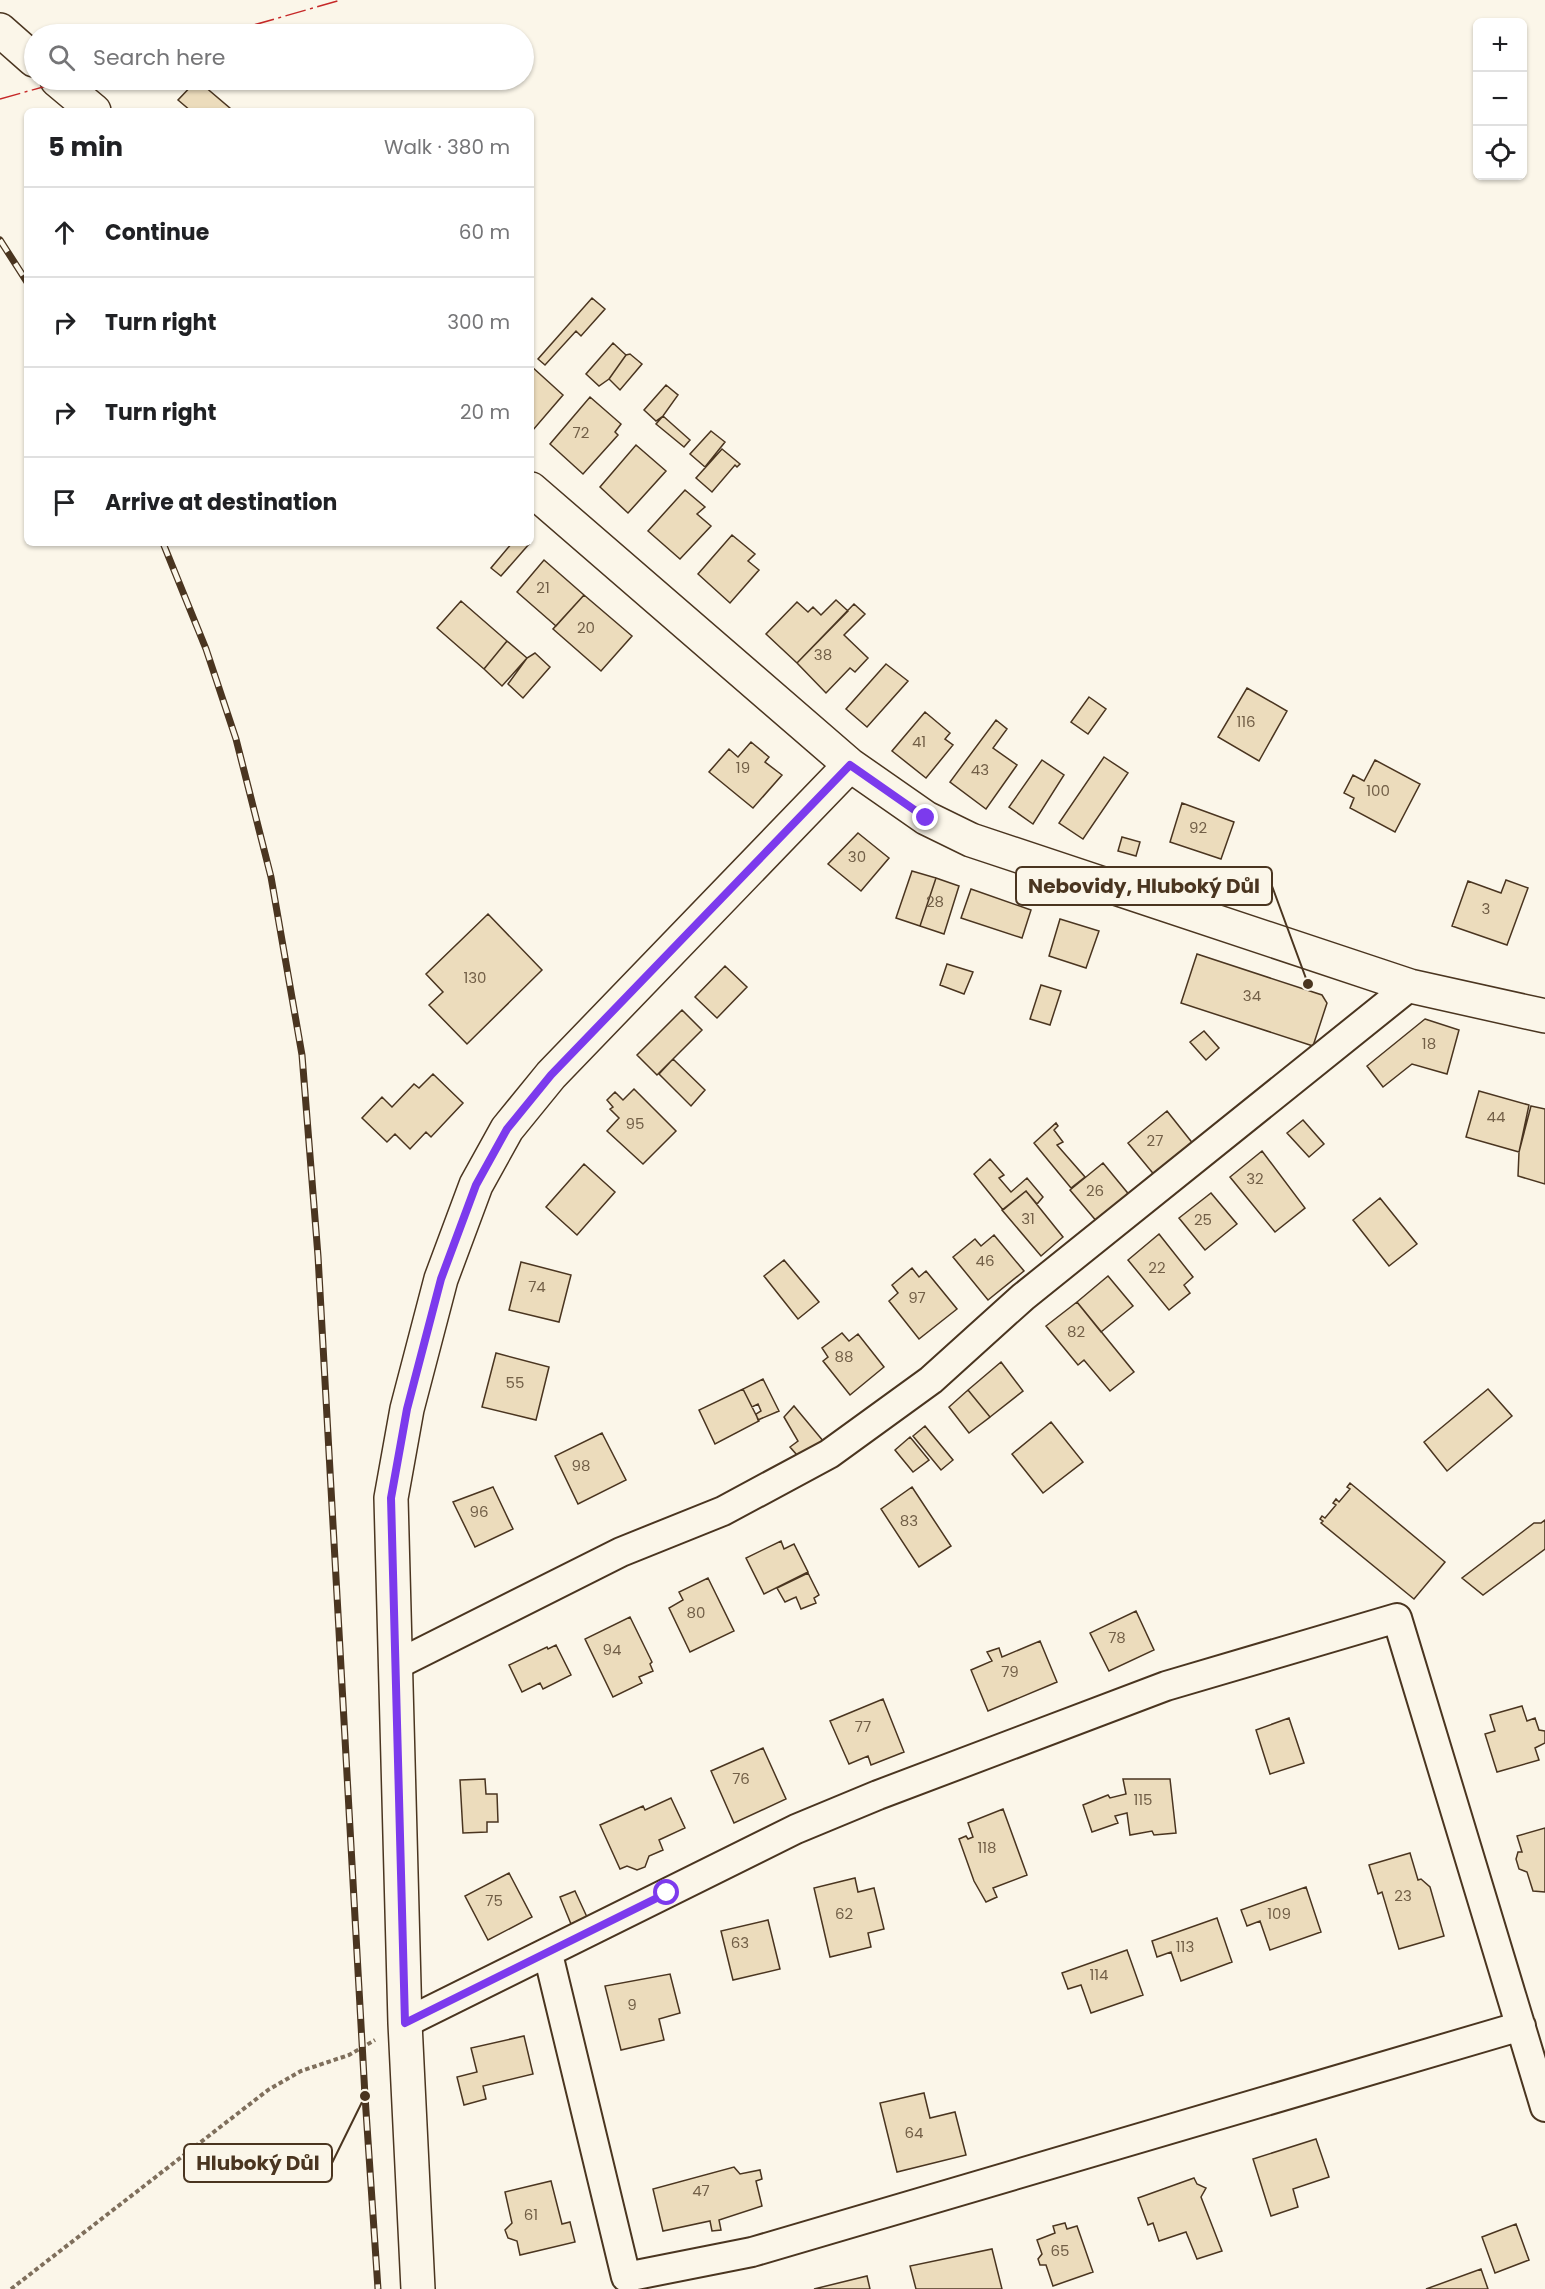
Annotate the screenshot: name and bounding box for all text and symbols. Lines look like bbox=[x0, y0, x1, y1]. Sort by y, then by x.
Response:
map controls bbox=[1473, 18, 1527, 180]
button: + bbox=[1473, 18, 1527, 72]
search box bbox=[24, 24, 534, 90]
icon: search bbox=[45, 41, 78, 74]
text: Search here bbox=[93, 42, 226, 73]
button: − bbox=[1473, 72, 1527, 126]
button: locate bbox=[1473, 126, 1527, 180]
text: 5 min bbox=[48, 129, 123, 165]
text: Walk · 380 m bbox=[384, 133, 510, 161]
icon: ahead bbox=[48, 216, 81, 249]
text: Continue bbox=[105, 217, 209, 248]
text: 60 m bbox=[459, 218, 510, 246]
icon: right bbox=[48, 306, 81, 339]
text: Turn right bbox=[105, 307, 216, 338]
text: 300 m bbox=[447, 308, 510, 336]
icon: right bbox=[48, 396, 81, 429]
text: Turn right bbox=[105, 397, 216, 428]
text: 20 m bbox=[460, 398, 510, 426]
house number: 72 bbox=[573, 422, 589, 443]
icon: arrive bbox=[48, 486, 81, 519]
text: Arrive at destination bbox=[105, 487, 337, 518]
house number: 21 bbox=[536, 577, 550, 598]
house number: 20 bbox=[577, 617, 595, 638]
house number: 38 bbox=[814, 644, 832, 665]
house number: 116 bbox=[1236, 711, 1256, 732]
house number: 41 bbox=[912, 731, 926, 752]
house number: 19 bbox=[736, 757, 750, 778]
house number: 43 bbox=[971, 759, 989, 780]
house number: 100 bbox=[1366, 780, 1390, 801]
route end bbox=[912, 804, 938, 830]
house number: 92 bbox=[1189, 817, 1207, 838]
house number: 30 bbox=[848, 846, 866, 867]
callout: Nebovidy, Hluboký Důl bbox=[1016, 867, 1272, 905]
text: Nebovidy, Hluboký Důl bbox=[1028, 872, 1260, 900]
house number: 28 bbox=[926, 891, 944, 912]
house number: 3 bbox=[1482, 898, 1490, 919]
house number: 130 bbox=[463, 967, 487, 988]
house number: 34 bbox=[1243, 985, 1261, 1006]
house number: 18 bbox=[1422, 1033, 1436, 1054]
house number: 44 bbox=[1487, 1106, 1505, 1127]
house number: 95 bbox=[626, 1113, 644, 1134]
house number: 27 bbox=[1147, 1130, 1163, 1151]
house number: 32 bbox=[1246, 1168, 1264, 1189]
house number: 26 bbox=[1086, 1180, 1104, 1201]
house number: 31 bbox=[1021, 1208, 1035, 1229]
house number: 25 bbox=[1194, 1209, 1212, 1230]
house number: 46 bbox=[976, 1250, 994, 1271]
house number: 22 bbox=[1148, 1257, 1166, 1278]
house number: 74 bbox=[528, 1276, 546, 1297]
house number: 97 bbox=[908, 1287, 926, 1308]
house number: 82 bbox=[1067, 1321, 1085, 1342]
house number: 88 bbox=[835, 1346, 853, 1367]
house number: 55 bbox=[506, 1372, 524, 1393]
house number: 98 bbox=[572, 1455, 590, 1476]
house number: 96 bbox=[470, 1501, 488, 1522]
house number: 83 bbox=[900, 1510, 918, 1531]
house number: 80 bbox=[687, 1602, 705, 1623]
house number: 78 bbox=[1108, 1627, 1126, 1648]
house number: 94 bbox=[603, 1639, 621, 1660]
house number: 79 bbox=[1001, 1661, 1019, 1682]
house number: 77 bbox=[855, 1716, 871, 1737]
house number: 76 bbox=[732, 1768, 750, 1789]
house number: 115 bbox=[1133, 1789, 1153, 1810]
house number: 118 bbox=[977, 1837, 997, 1858]
route start bbox=[653, 1879, 679, 1905]
house number: 23 bbox=[1394, 1885, 1412, 1906]
house number: 75 bbox=[485, 1890, 503, 1911]
house number: 62 bbox=[835, 1903, 853, 1924]
house number: 109 bbox=[1267, 1903, 1291, 1924]
house number: 63 bbox=[731, 1932, 749, 1953]
house number: 113 bbox=[1176, 1936, 1194, 1957]
house number: 114 bbox=[1089, 1964, 1109, 1985]
house number: 9 bbox=[627, 1994, 637, 2015]
house number: 64 bbox=[905, 2122, 923, 2143]
callout: Hluboký Důl bbox=[184, 2144, 332, 2182]
text: Hluboký Důl bbox=[196, 2149, 320, 2177]
house number: 47 bbox=[692, 2180, 710, 2201]
house number: 61 bbox=[524, 2204, 538, 2225]
house number: 65 bbox=[1051, 2240, 1069, 2261]

